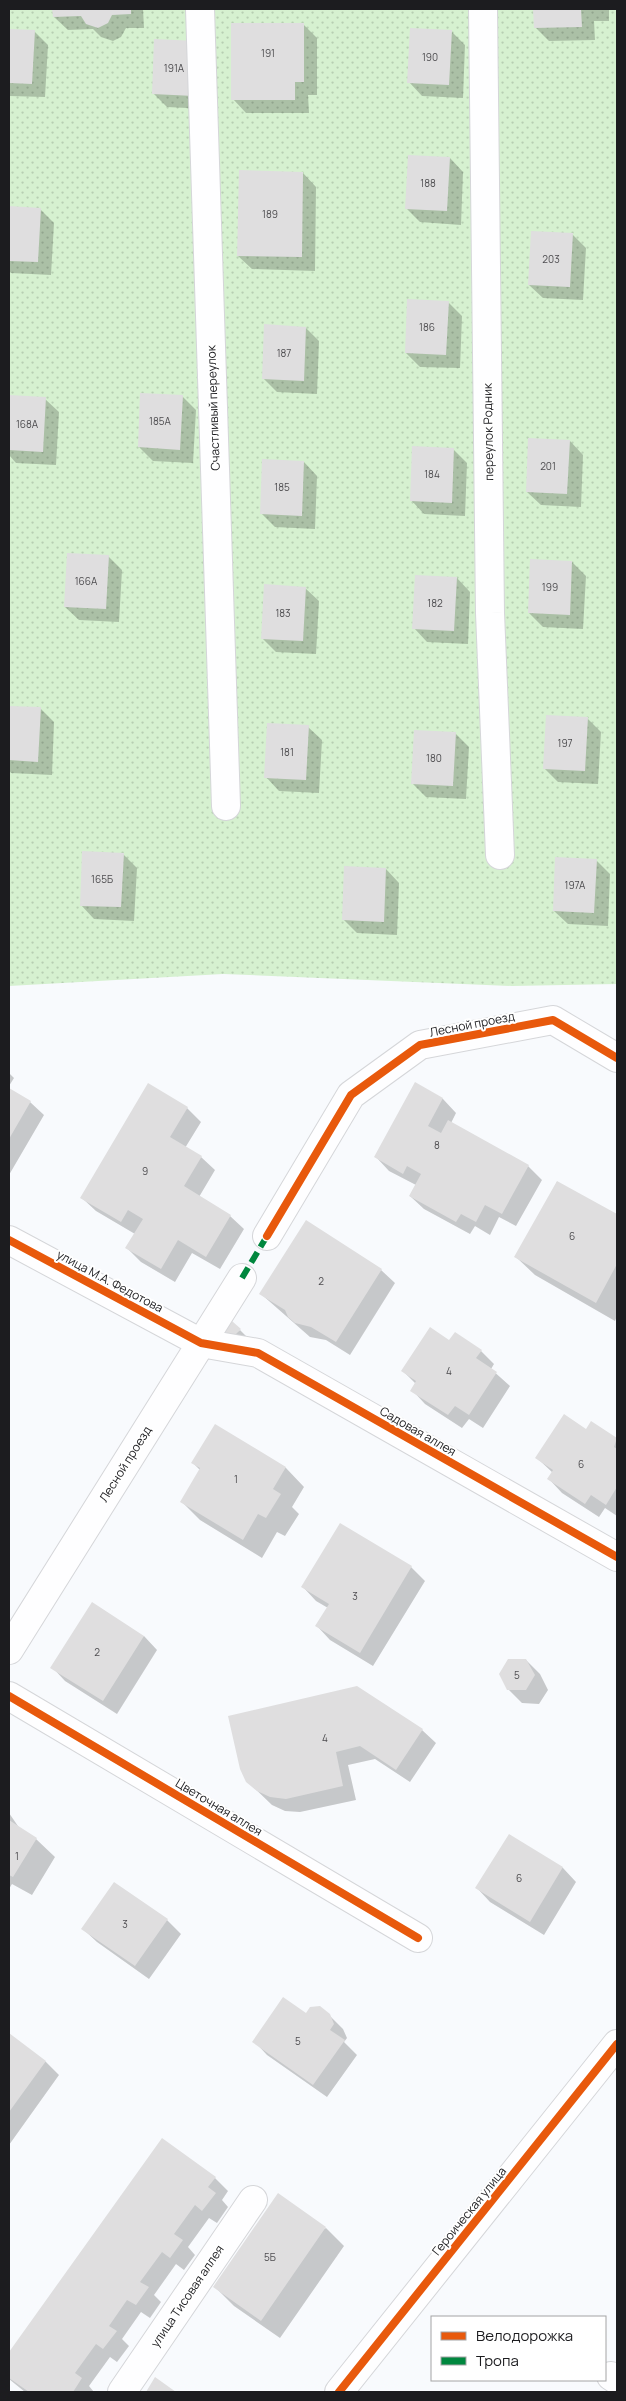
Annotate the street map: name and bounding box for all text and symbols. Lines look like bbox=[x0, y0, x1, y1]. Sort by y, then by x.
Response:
house number: 191 bbox=[261, 46, 275, 60]
house number: 190 bbox=[422, 50, 438, 64]
house number: 191А bbox=[164, 61, 185, 75]
house number: 188 bbox=[420, 176, 436, 190]
house number: 189 bbox=[262, 207, 278, 221]
house number: 203 bbox=[542, 252, 560, 266]
house number: 186 bbox=[419, 320, 435, 334]
street label: Счастливый переулок bbox=[202, 344, 224, 471]
house number: 187 bbox=[277, 346, 291, 360]
street label: переулок Родник bbox=[479, 382, 497, 481]
house number: 185А bbox=[149, 414, 172, 428]
house number: 168А bbox=[16, 417, 39, 431]
house number: 201 bbox=[540, 459, 556, 473]
house number: 184 bbox=[424, 467, 440, 481]
house number: 185 bbox=[274, 480, 290, 494]
house number: 166А bbox=[75, 574, 98, 588]
house number: 199 bbox=[542, 580, 558, 594]
house number: 182 bbox=[427, 596, 443, 610]
house number: 183 bbox=[275, 606, 291, 620]
house number: 197 bbox=[558, 736, 573, 750]
house number: 181 bbox=[280, 745, 294, 759]
house number: 180 bbox=[426, 751, 442, 765]
house number: 165Б bbox=[91, 872, 113, 886]
house number: 197А bbox=[565, 878, 586, 892]
street label: Лесной проезд bbox=[428, 1007, 516, 1041]
house number: 8 bbox=[434, 1138, 440, 1152]
house number: 9 bbox=[142, 1164, 148, 1178]
house number: 6 bbox=[569, 1229, 575, 1243]
street label: улица М.А. Федотова bbox=[54, 1246, 166, 1316]
house number: 2 bbox=[318, 1274, 324, 1288]
house number: 4 bbox=[446, 1364, 452, 1378]
street label: Садовая аллея bbox=[377, 1402, 459, 1460]
street label: Лесной проезд bbox=[95, 1423, 155, 1505]
house number: 6 bbox=[578, 1457, 584, 1471]
house number: 1 bbox=[234, 1472, 238, 1486]
house number: 3 bbox=[352, 1589, 358, 1603]
house number: 2 bbox=[94, 1645, 100, 1659]
house number: 5 bbox=[514, 1668, 520, 1682]
house number: 4 bbox=[322, 1731, 328, 1745]
street label: Цветочная аллея bbox=[172, 1774, 266, 1840]
house number: 1 bbox=[15, 1849, 19, 1863]
house number: 6 bbox=[516, 1871, 522, 1885]
house number: 3 bbox=[122, 1917, 128, 1931]
house number: 5 bbox=[295, 2034, 301, 2048]
street label: Героическая улица bbox=[428, 2163, 510, 2259]
street label: улица Тисовая аллея bbox=[146, 2242, 228, 2350]
house number: 5Б bbox=[264, 2250, 276, 2264]
legend bbox=[431, 2316, 606, 2381]
text: Велодорожка bbox=[476, 2325, 573, 2346]
text: Тропа bbox=[476, 2350, 519, 2371]

